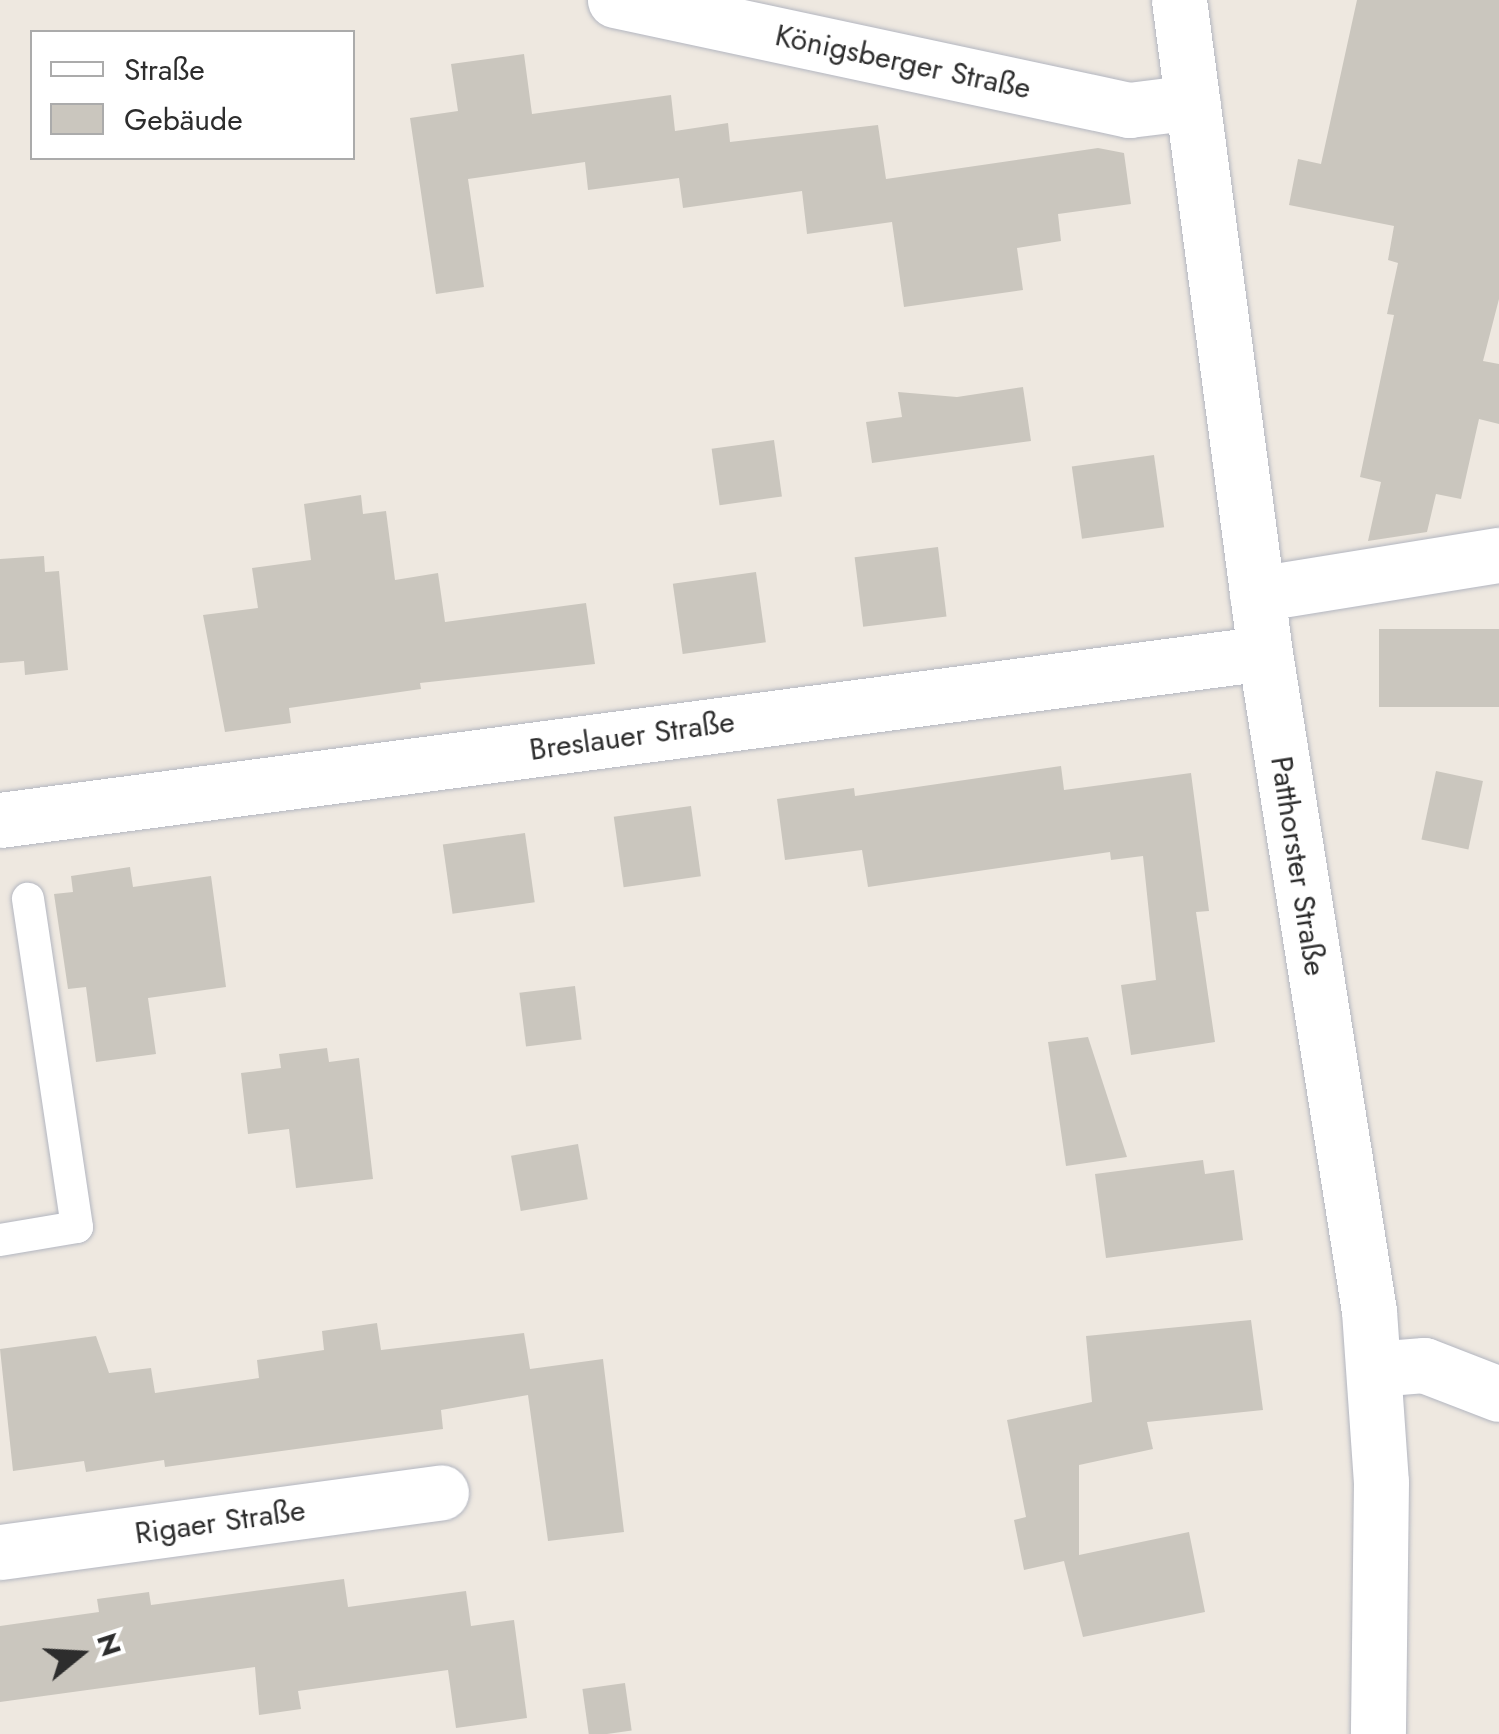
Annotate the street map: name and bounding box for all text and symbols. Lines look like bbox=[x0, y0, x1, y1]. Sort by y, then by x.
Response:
street label: Königsberger Straße bbox=[772, 17, 1034, 107]
legend bbox=[30, 30, 355, 160]
text: Straße bbox=[124, 48, 205, 91]
text: Gebäude bbox=[124, 98, 243, 141]
street label: Breslauer Straße bbox=[527, 704, 737, 768]
street label: Patthorster Straße bbox=[1263, 754, 1333, 978]
street label: Rigaer Straße bbox=[133, 1492, 307, 1552]
north arrow bbox=[30, 1604, 130, 1704]
text: N bbox=[86, 1628, 132, 1661]

